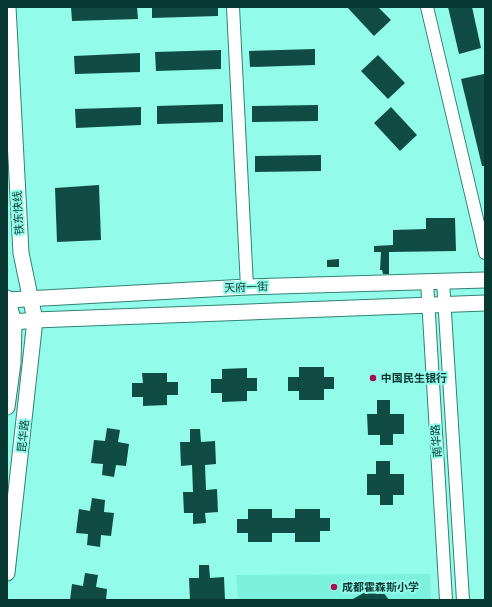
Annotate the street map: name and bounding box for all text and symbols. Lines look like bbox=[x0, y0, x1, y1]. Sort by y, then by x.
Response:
street label: 铁东快线 bbox=[11, 191, 26, 235]
street label: 天府一街 bbox=[224, 280, 268, 295]
place label: 中国民生银行 bbox=[381, 372, 447, 385]
marker: 中国民生银行 bbox=[368, 373, 378, 383]
street label: 昆华路 bbox=[15, 419, 32, 453]
street label: 南华路 bbox=[429, 424, 444, 458]
place label: 成都霍森斯小学 bbox=[342, 581, 419, 594]
marker: 成都霍森斯小学 bbox=[329, 582, 339, 592]

